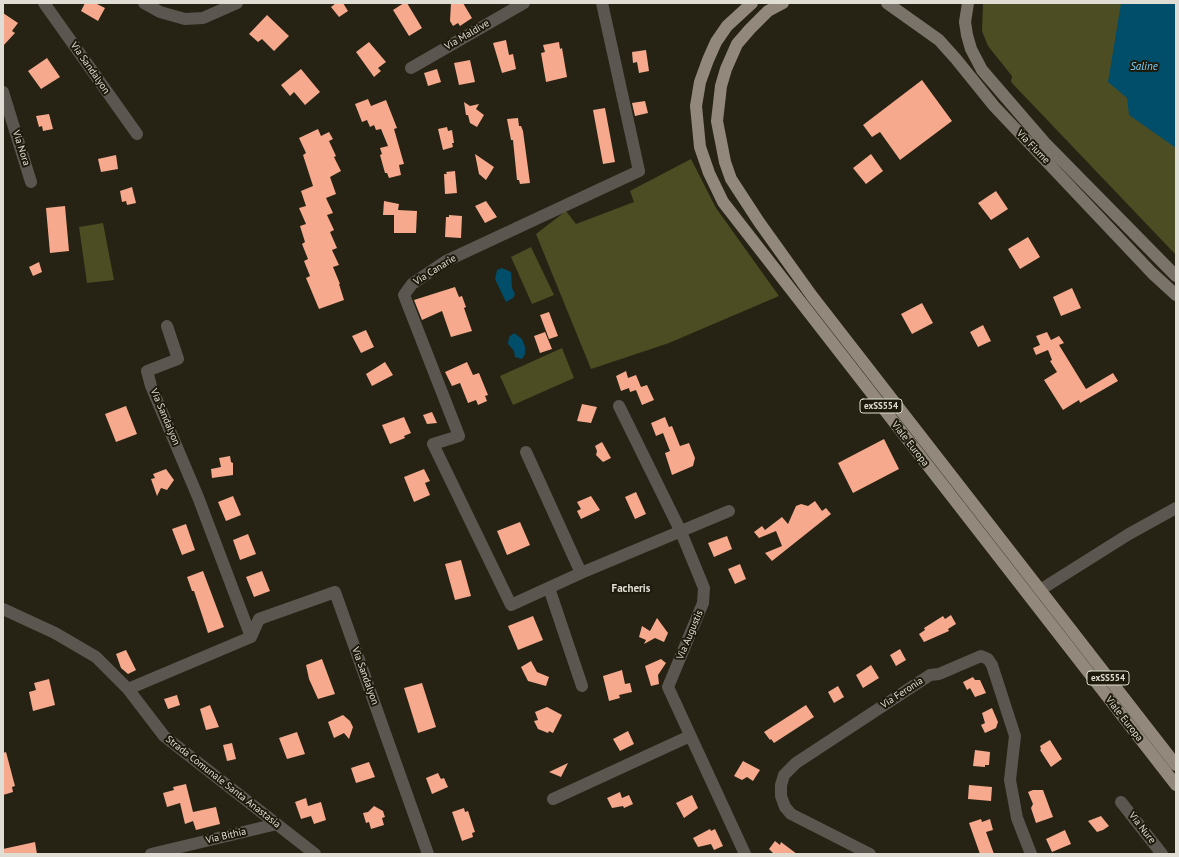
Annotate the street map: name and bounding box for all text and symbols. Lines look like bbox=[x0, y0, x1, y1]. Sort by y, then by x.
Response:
street label: Via Maldive bbox=[443, 17, 491, 53]
street label: Via Sandalyon bbox=[68, 40, 112, 96]
water label: Saline bbox=[1130, 60, 1158, 74]
street label: Via Fiume bbox=[1014, 128, 1052, 166]
street label: Via Nora bbox=[10, 129, 32, 167]
street label: Via Canarie bbox=[411, 252, 459, 288]
street label: Via Sandalyon bbox=[148, 387, 182, 447]
road number: exSS554 bbox=[860, 399, 902, 413]
street label: Viale Europa bbox=[889, 419, 931, 469]
district label: Facheris bbox=[612, 582, 650, 596]
street label: Via Augustis bbox=[674, 609, 706, 661]
street label: Via Sandalyon bbox=[349, 646, 381, 706]
road number: exSS554 bbox=[1087, 671, 1129, 685]
street label: Via Feronia bbox=[879, 675, 925, 711]
street label: Viale Europa bbox=[1103, 694, 1145, 744]
street label: Strada Comunale Santa Anastasia bbox=[163, 733, 283, 831]
street label: Via Nure bbox=[1126, 810, 1158, 846]
street label: Via Bithia bbox=[205, 826, 247, 846]

